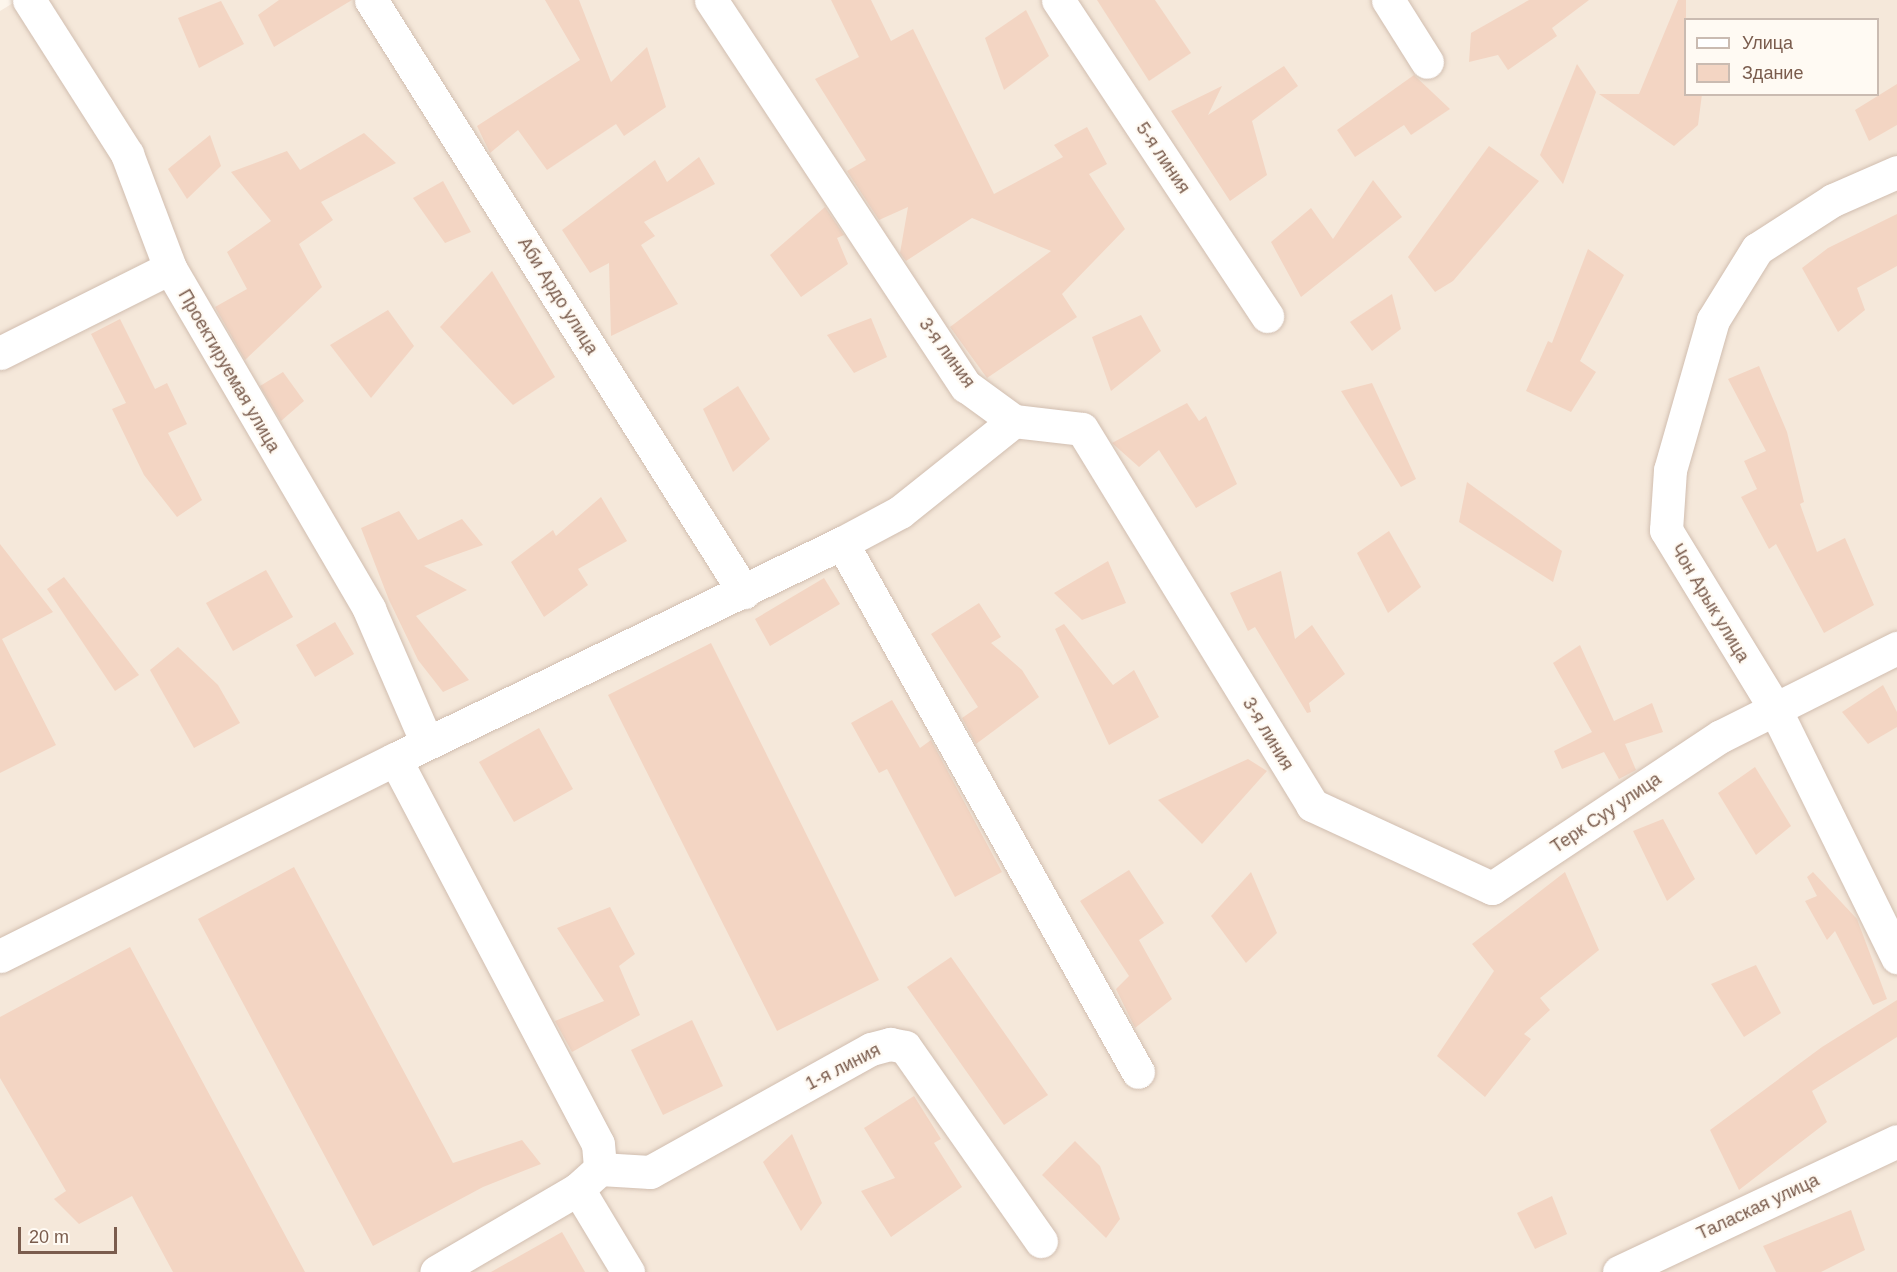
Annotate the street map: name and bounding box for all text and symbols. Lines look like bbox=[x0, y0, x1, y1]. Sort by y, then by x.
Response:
legend bbox=[1684, 18, 1879, 96]
text: Улица bbox=[1742, 33, 1793, 53]
text: Здание bbox=[1742, 63, 1803, 83]
street label: 5-я линия bbox=[1131, 118, 1195, 198]
street label: Аби Ардо улица bbox=[513, 233, 603, 359]
street label: Проектируемая улица bbox=[174, 286, 284, 456]
street label: 3-я линия bbox=[914, 314, 980, 392]
street label: Чон Арык улица bbox=[1666, 540, 1754, 666]
street label: 3-я линия bbox=[1238, 694, 1298, 774]
street label: Терк Суу улица bbox=[1547, 768, 1665, 858]
street label: 1-я линия bbox=[802, 1039, 884, 1095]
street label: Талаская улица bbox=[1694, 1169, 1822, 1245]
scale bar bbox=[21, 1215, 120, 1253]
text: 20 m bbox=[29, 1227, 69, 1247]

